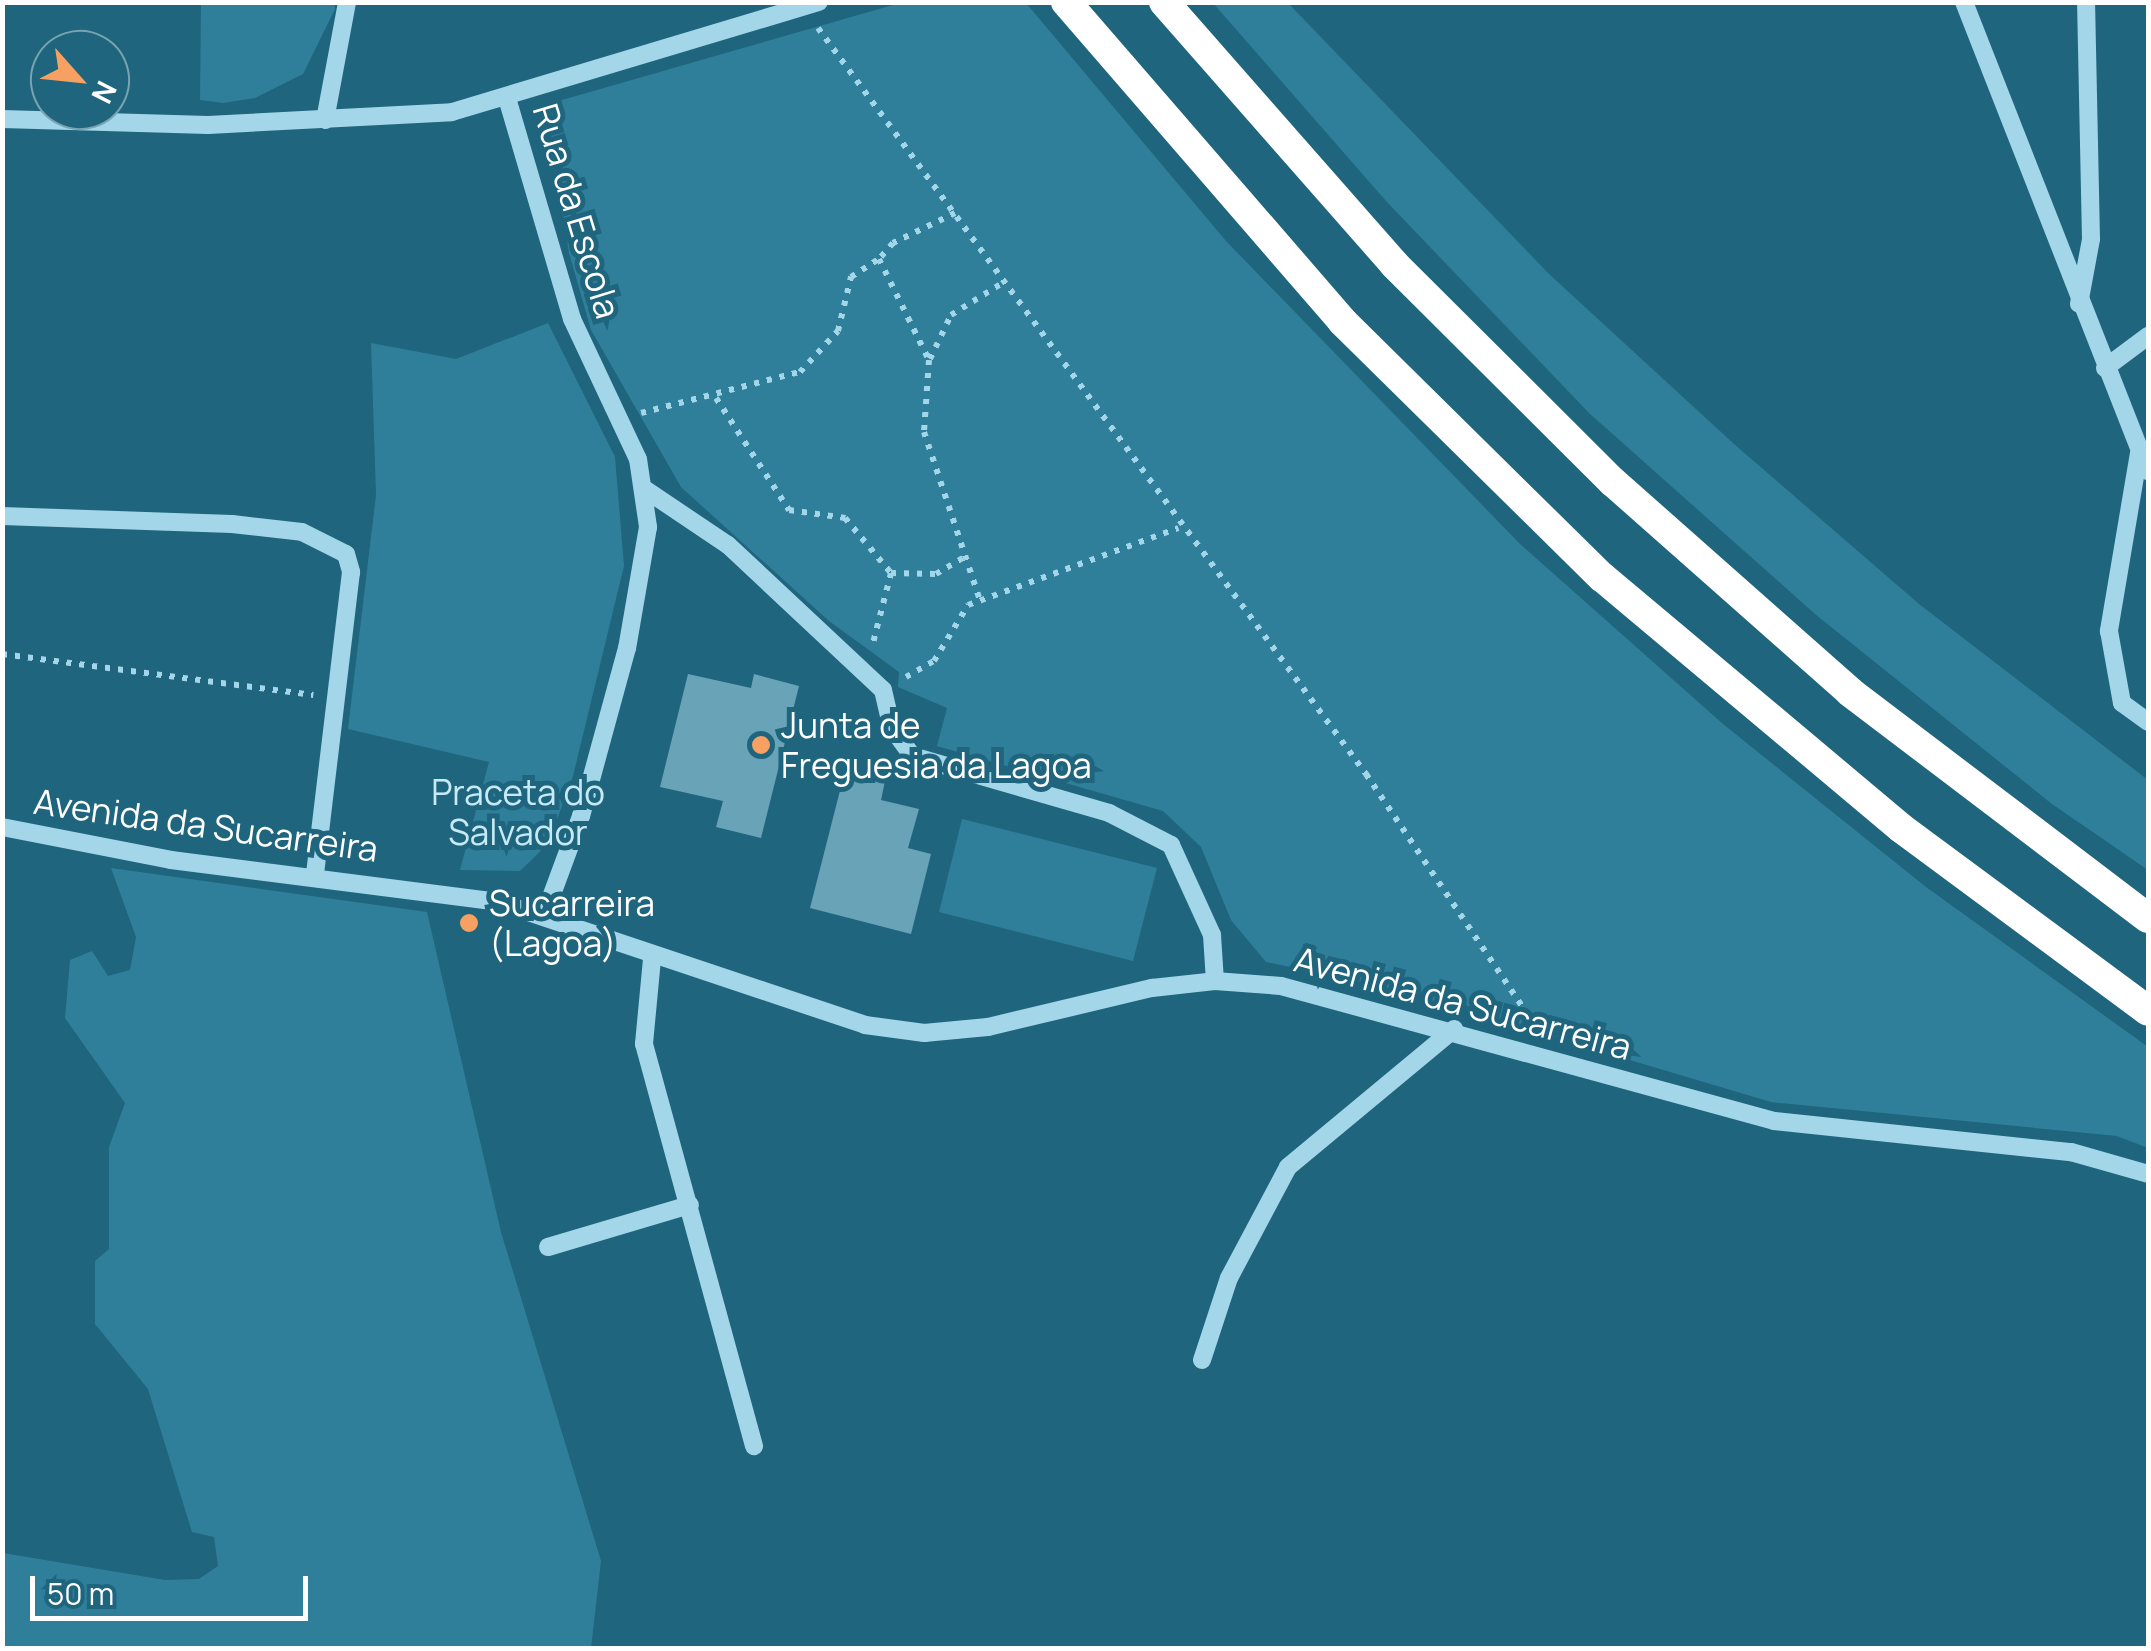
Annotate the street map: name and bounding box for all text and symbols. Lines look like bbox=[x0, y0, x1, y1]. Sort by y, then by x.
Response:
north arrow bbox=[30, 30, 130, 130]
text: N bbox=[83, 75, 126, 110]
street label: Rua da Escola bbox=[524, 99, 630, 323]
place label: Junta de Freguesia da Lagoa bbox=[781, 704, 1092, 786]
marker: Junta de Freguesia da Lagoa bbox=[750, 734, 772, 756]
park label: Praceta do Salvador bbox=[431, 771, 605, 853]
street label: Avenida da Sucarreira bbox=[31, 780, 381, 870]
place label: Sucarreira (Lagoa) bbox=[489, 882, 655, 964]
marker: Sucarreira (Lagoa) bbox=[458, 912, 480, 934]
street label: Avenida da Sucarreira bbox=[1290, 938, 1636, 1068]
scale bar bbox=[35, 1556, 312, 1618]
text: 50 m bbox=[47, 1573, 114, 1614]

